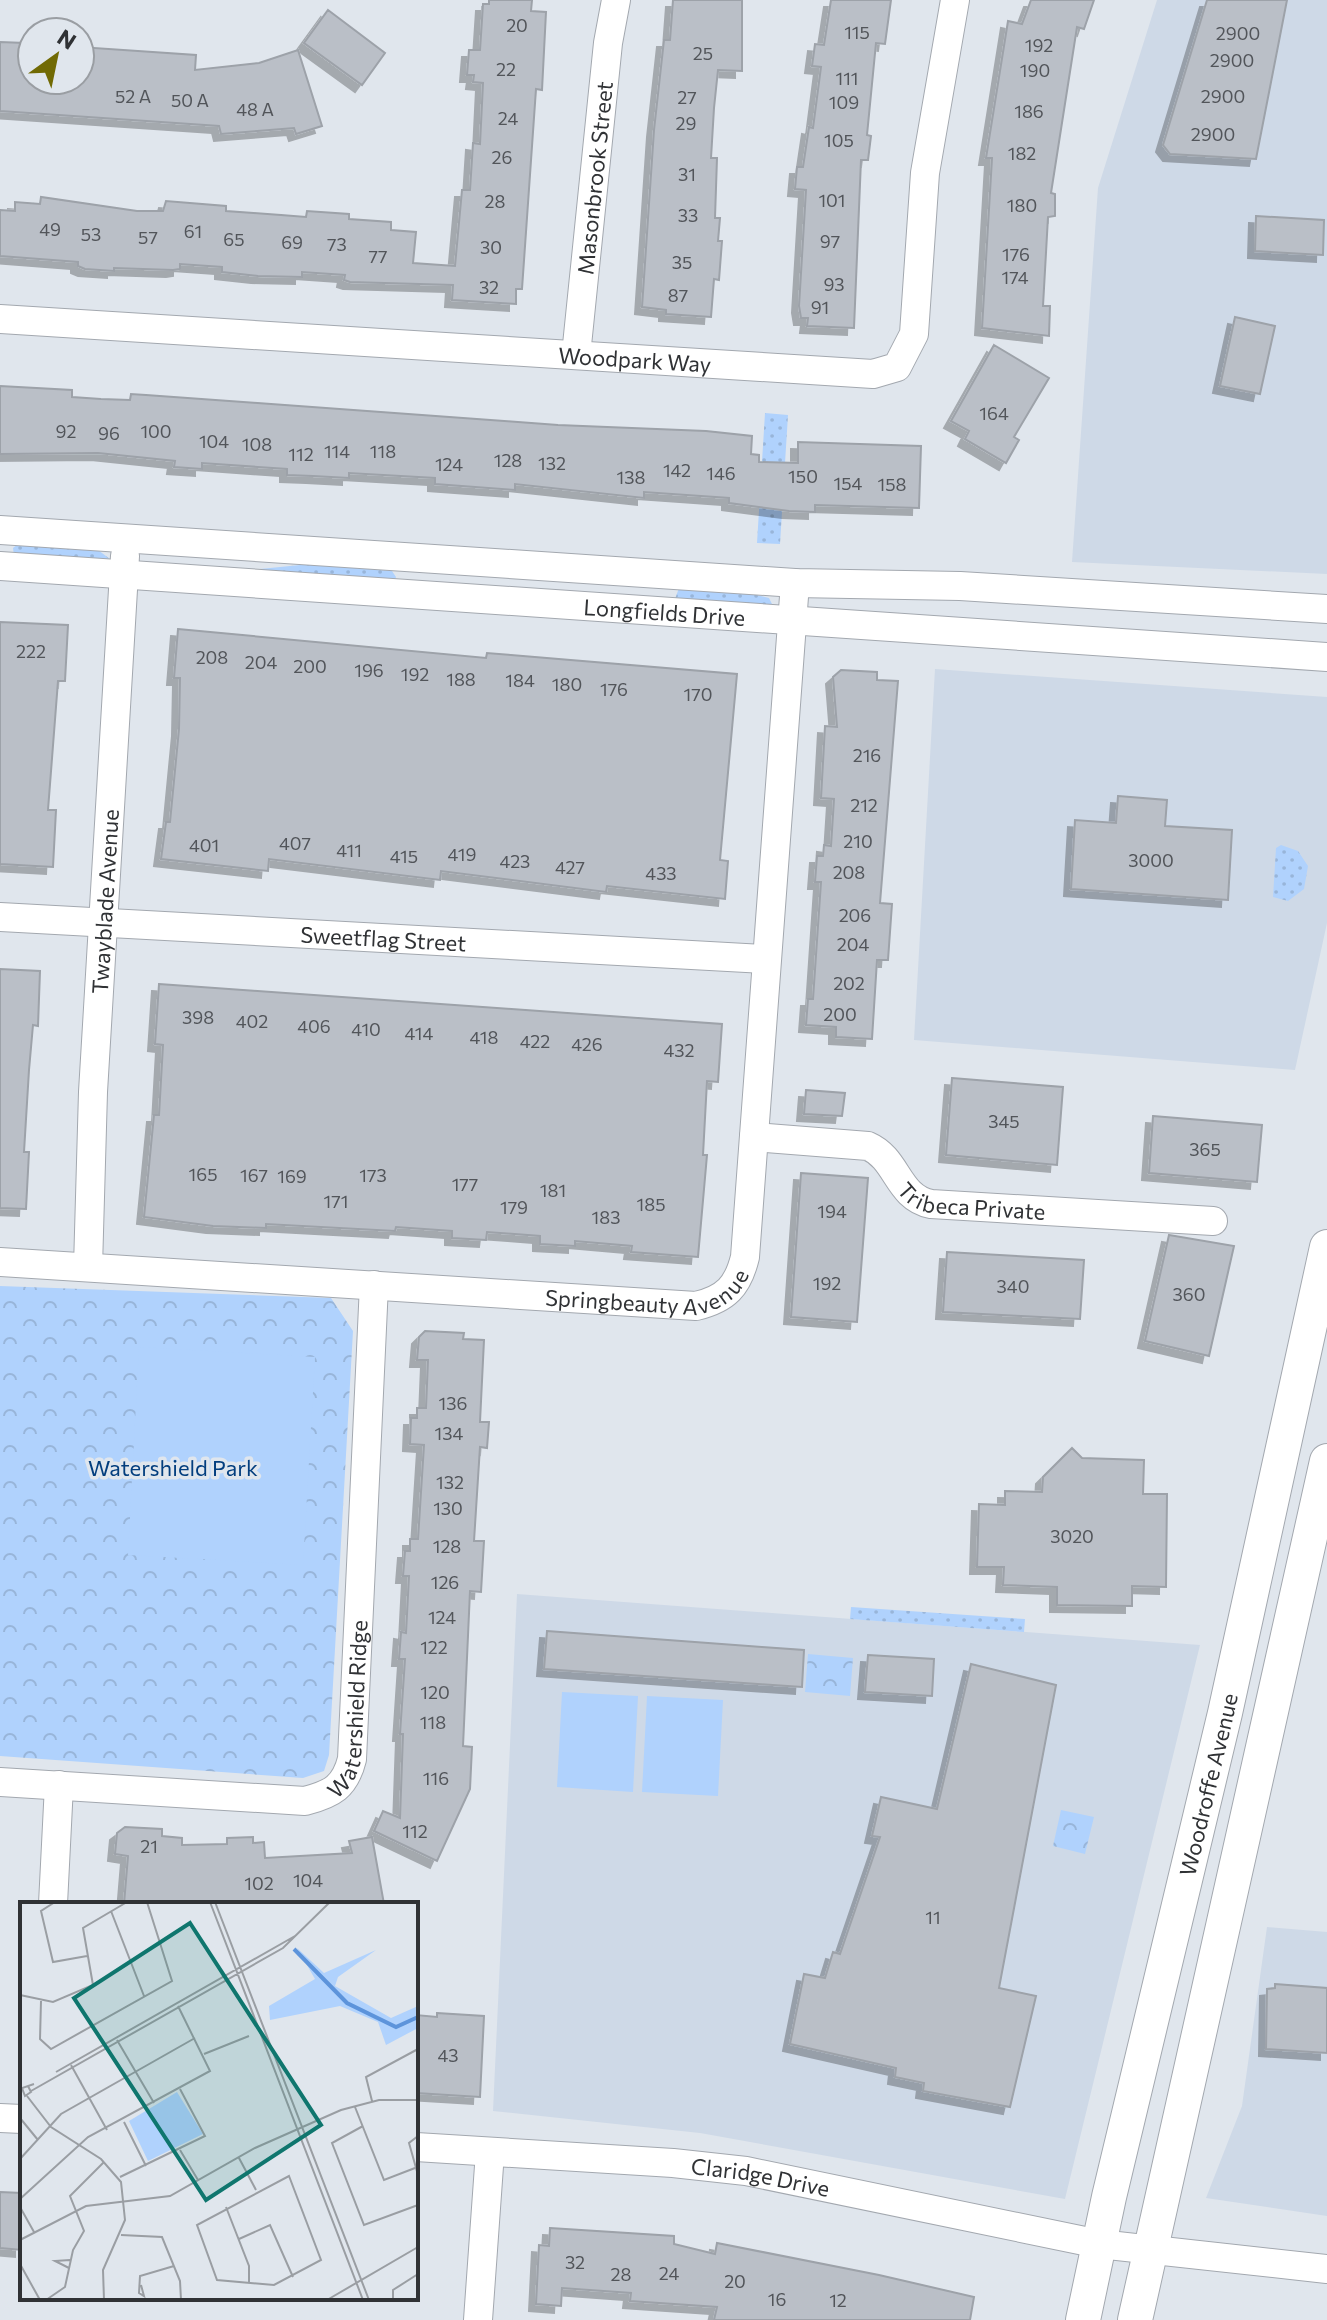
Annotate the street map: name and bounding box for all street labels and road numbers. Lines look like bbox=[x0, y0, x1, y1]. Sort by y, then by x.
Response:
street label: Masonbrook Street bbox=[571, 80, 618, 276]
street label: Woodpark Way bbox=[557, 341, 712, 377]
street label: Longfields Drive bbox=[583, 593, 746, 631]
street label: Twayblade Avenue bbox=[85, 808, 123, 994]
street label: Sweetflag Street bbox=[300, 920, 467, 956]
street label: Tribeca Private bbox=[893, 1176, 1046, 1224]
street label: Springbeauty Avenue bbox=[544, 1265, 753, 1320]
street label: Watershield Ridge bbox=[321, 1619, 372, 1803]
street label: Woodroffe Avenue bbox=[1173, 1691, 1242, 1878]
street label: Claridge Drive bbox=[690, 2152, 832, 2201]

